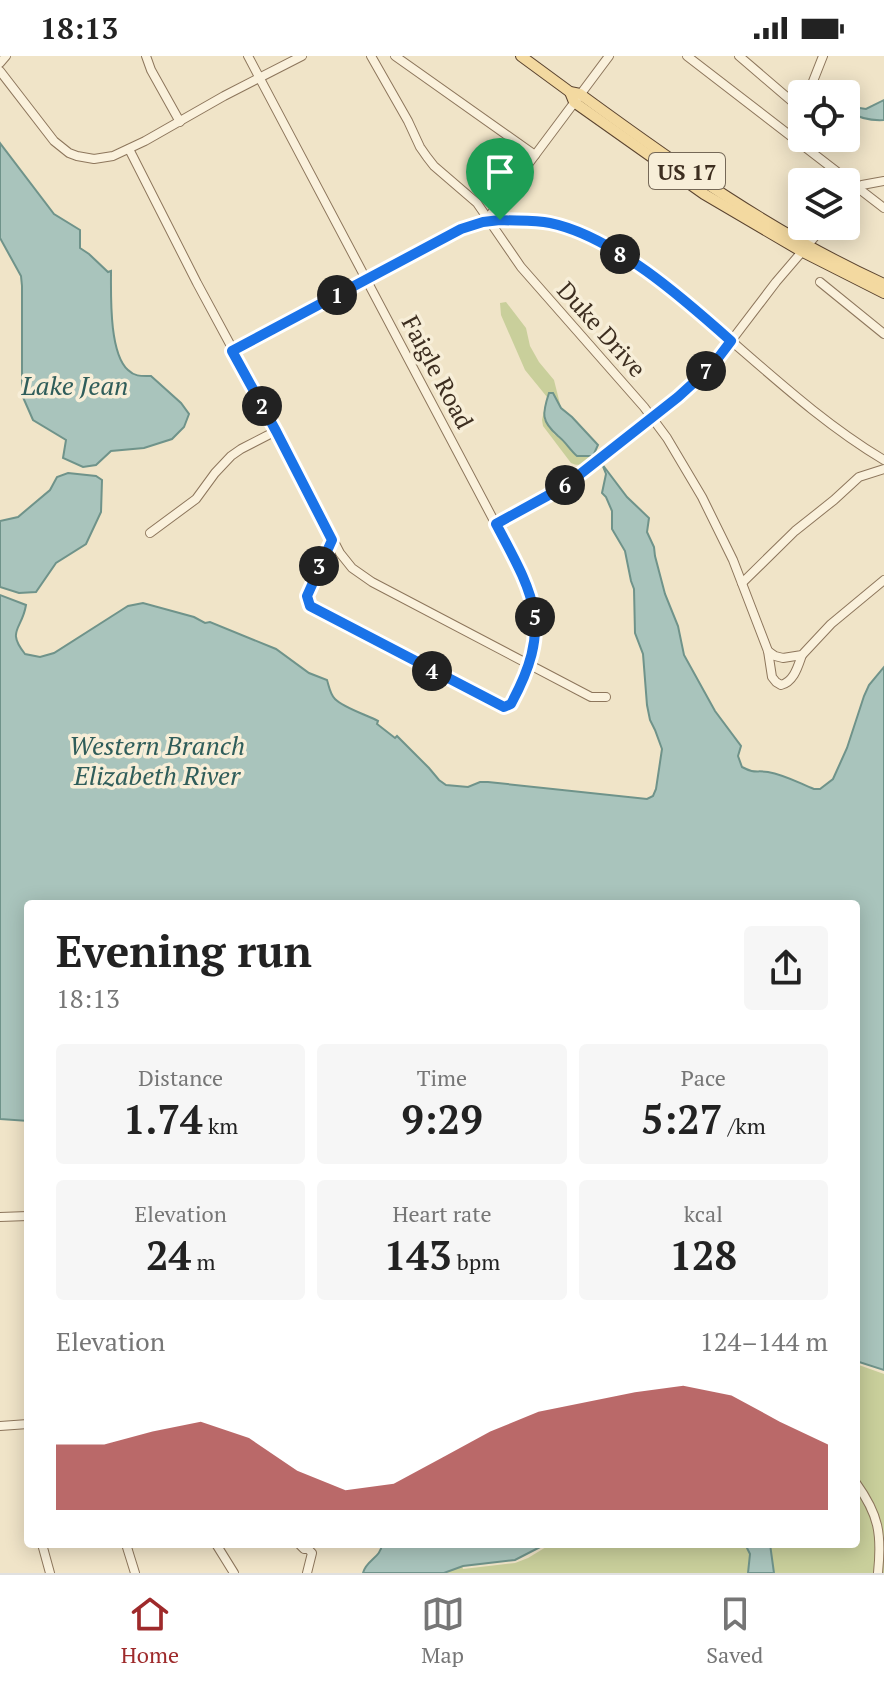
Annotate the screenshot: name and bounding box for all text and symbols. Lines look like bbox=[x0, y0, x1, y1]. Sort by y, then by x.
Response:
text: 18:13 bbox=[40, 8, 118, 48]
map controls bbox=[788, 80, 860, 240]
button: locate bbox=[788, 80, 860, 152]
pin bbox=[466, 138, 534, 220]
icon: arrive bbox=[478, 150, 522, 194]
road number: US 17 bbox=[649, 153, 725, 189]
button: layers bbox=[788, 168, 860, 240]
pin: 8 bbox=[600, 234, 640, 274]
text: 8 bbox=[614, 239, 626, 268]
street label: Duke Drive bbox=[551, 274, 653, 384]
pin: 1 bbox=[317, 275, 357, 315]
text: 1 bbox=[331, 280, 343, 309]
street label: Faigle Road bbox=[395, 310, 481, 434]
pin: 7 bbox=[686, 351, 726, 391]
text: 7 bbox=[700, 356, 712, 385]
water label: Lake Jean bbox=[21, 368, 128, 402]
pin: 2 bbox=[242, 386, 282, 426]
text: 2 bbox=[256, 391, 268, 420]
pin: 6 bbox=[545, 465, 585, 505]
text: 6 bbox=[559, 470, 571, 499]
pin: 3 bbox=[299, 546, 339, 586]
text: 3 bbox=[313, 551, 325, 580]
pin: 5 bbox=[515, 597, 555, 637]
text: 5 bbox=[529, 602, 541, 631]
pin: 4 bbox=[412, 651, 452, 691]
text: 4 bbox=[426, 656, 438, 685]
water label: Western Branch Elizabeth River bbox=[69, 728, 245, 792]
text: Evening run bbox=[56, 921, 312, 980]
button: share bbox=[744, 926, 828, 1010]
text: 18:13 bbox=[56, 981, 120, 1015]
text: Distance bbox=[138, 1063, 223, 1092]
text: Time bbox=[417, 1063, 467, 1092]
text: Pace bbox=[681, 1063, 726, 1092]
text: 1.74 bbox=[123, 1092, 203, 1145]
text: 9:29 bbox=[401, 1092, 483, 1145]
text: 5:27 bbox=[641, 1092, 722, 1145]
text: km bbox=[203, 1111, 238, 1140]
text: /km bbox=[722, 1111, 766, 1140]
text: Elevation bbox=[134, 1199, 227, 1228]
text: Heart rate bbox=[393, 1199, 491, 1228]
text: kcal bbox=[684, 1199, 723, 1228]
text: 24 bbox=[146, 1228, 191, 1281]
text: 143 bbox=[384, 1228, 452, 1281]
text: 128 bbox=[669, 1228, 737, 1281]
text: m bbox=[191, 1247, 215, 1276]
text: bpm bbox=[452, 1247, 500, 1276]
text: Elevation bbox=[56, 1324, 165, 1358]
text: 124–144 m bbox=[700, 1324, 828, 1358]
tab: Home bbox=[121, 1592, 179, 1669]
tab: Map bbox=[421, 1592, 465, 1669]
tab: Saved bbox=[706, 1592, 763, 1669]

